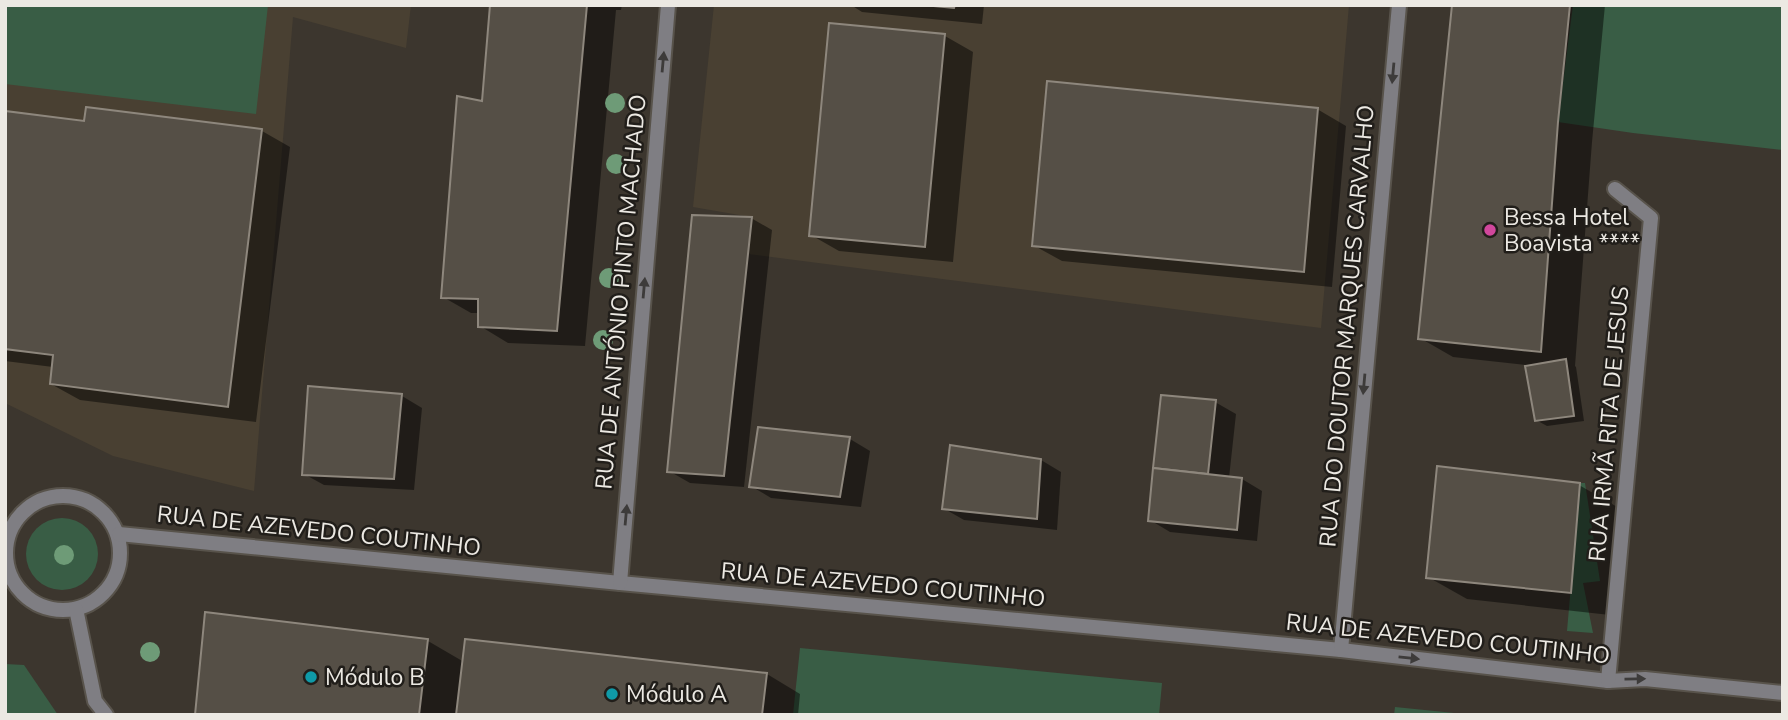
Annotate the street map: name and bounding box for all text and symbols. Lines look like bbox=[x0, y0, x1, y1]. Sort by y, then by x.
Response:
one-way arrow bbox=[658, 50, 669, 72]
one-way arrow bbox=[1387, 62, 1398, 84]
street label: RUA DE ANTÓNIO PINTO MACHADO bbox=[588, 93, 654, 491]
street label: RUA DO DOUTOR MARQUES CARVALHO bbox=[1312, 104, 1382, 548]
place label: Bessa Hotel Boavista **** bbox=[1504, 202, 1640, 259]
marker: Bessa Hotel Boavista **** bbox=[1482, 222, 1498, 238]
one-way arrow bbox=[639, 277, 650, 299]
street label: RUA IRMÃ RITA DE JESUS bbox=[1582, 285, 1636, 563]
one-way arrow bbox=[1359, 374, 1370, 396]
street label: RUA DE AZEVEDO COUTINHO bbox=[155, 499, 483, 563]
one-way arrow bbox=[621, 504, 632, 526]
street label: RUA DE AZEVEDO COUTINHO bbox=[719, 555, 1047, 615]
street label: RUA DE AZEVEDO COUTINHO bbox=[1284, 607, 1612, 671]
one-way arrow bbox=[1398, 653, 1420, 664]
place label: Módulo B bbox=[325, 662, 425, 693]
marker: Módulo B bbox=[303, 669, 319, 685]
one-way arrow bbox=[1624, 673, 1646, 685]
place label: Módulo A bbox=[626, 679, 727, 710]
marker: Módulo A bbox=[604, 686, 620, 702]

